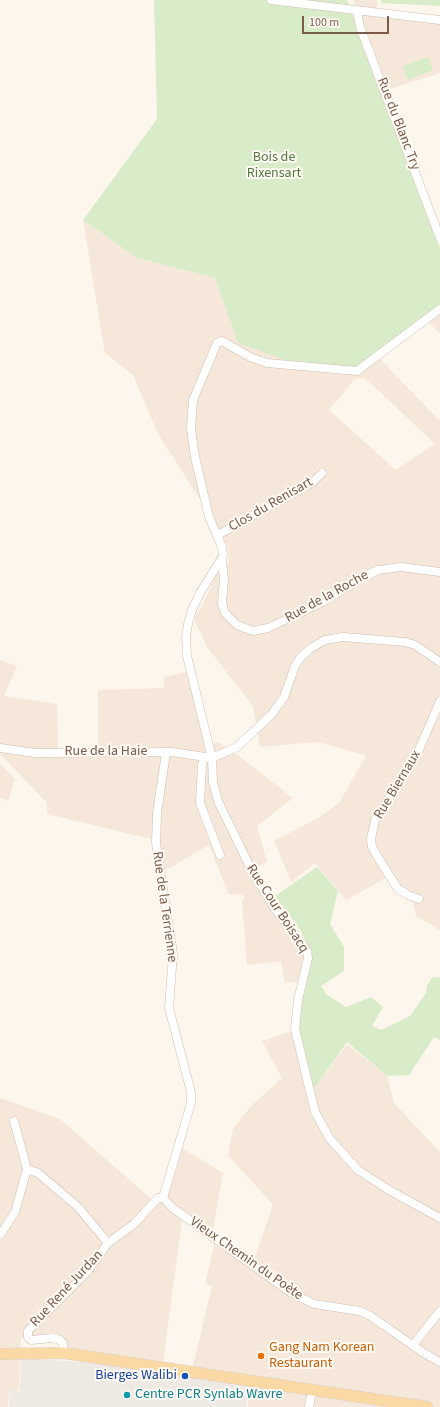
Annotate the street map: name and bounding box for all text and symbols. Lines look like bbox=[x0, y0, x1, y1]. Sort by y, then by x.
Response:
scale bar bbox=[304, 8, 391, 34]
text: 100 m bbox=[309, 14, 339, 31]
street label: Rue du Blanc Try bbox=[373, 75, 423, 173]
park label: Bois de Rixensart bbox=[247, 150, 301, 182]
street label: Clos du Renisart bbox=[226, 474, 316, 536]
street label: Rue de la Roche bbox=[282, 567, 372, 627]
street label: Rue de la Haie bbox=[65, 744, 147, 760]
street label: Rue Biernaux bbox=[371, 748, 425, 822]
street label: Rue de la Terrienne bbox=[148, 850, 180, 964]
street label: Rue Cour Boisacq bbox=[242, 862, 312, 956]
street label: Vieux Chemin du Poète bbox=[186, 1214, 306, 1304]
street label: Rue René Jurdan bbox=[27, 1247, 107, 1331]
place label: Gang Nam Korean Restaurant bbox=[269, 1340, 375, 1372]
marker: Gang Nam Korean Restaurant bbox=[256, 1351, 266, 1361]
place label: Bierges Walibi bbox=[95, 1368, 177, 1384]
marker: Bierges Walibi bbox=[180, 1371, 190, 1381]
place label: Centre PCR Synlab Wavre bbox=[135, 1387, 282, 1403]
marker: Centre PCR Synlab Wavre bbox=[122, 1390, 132, 1400]

